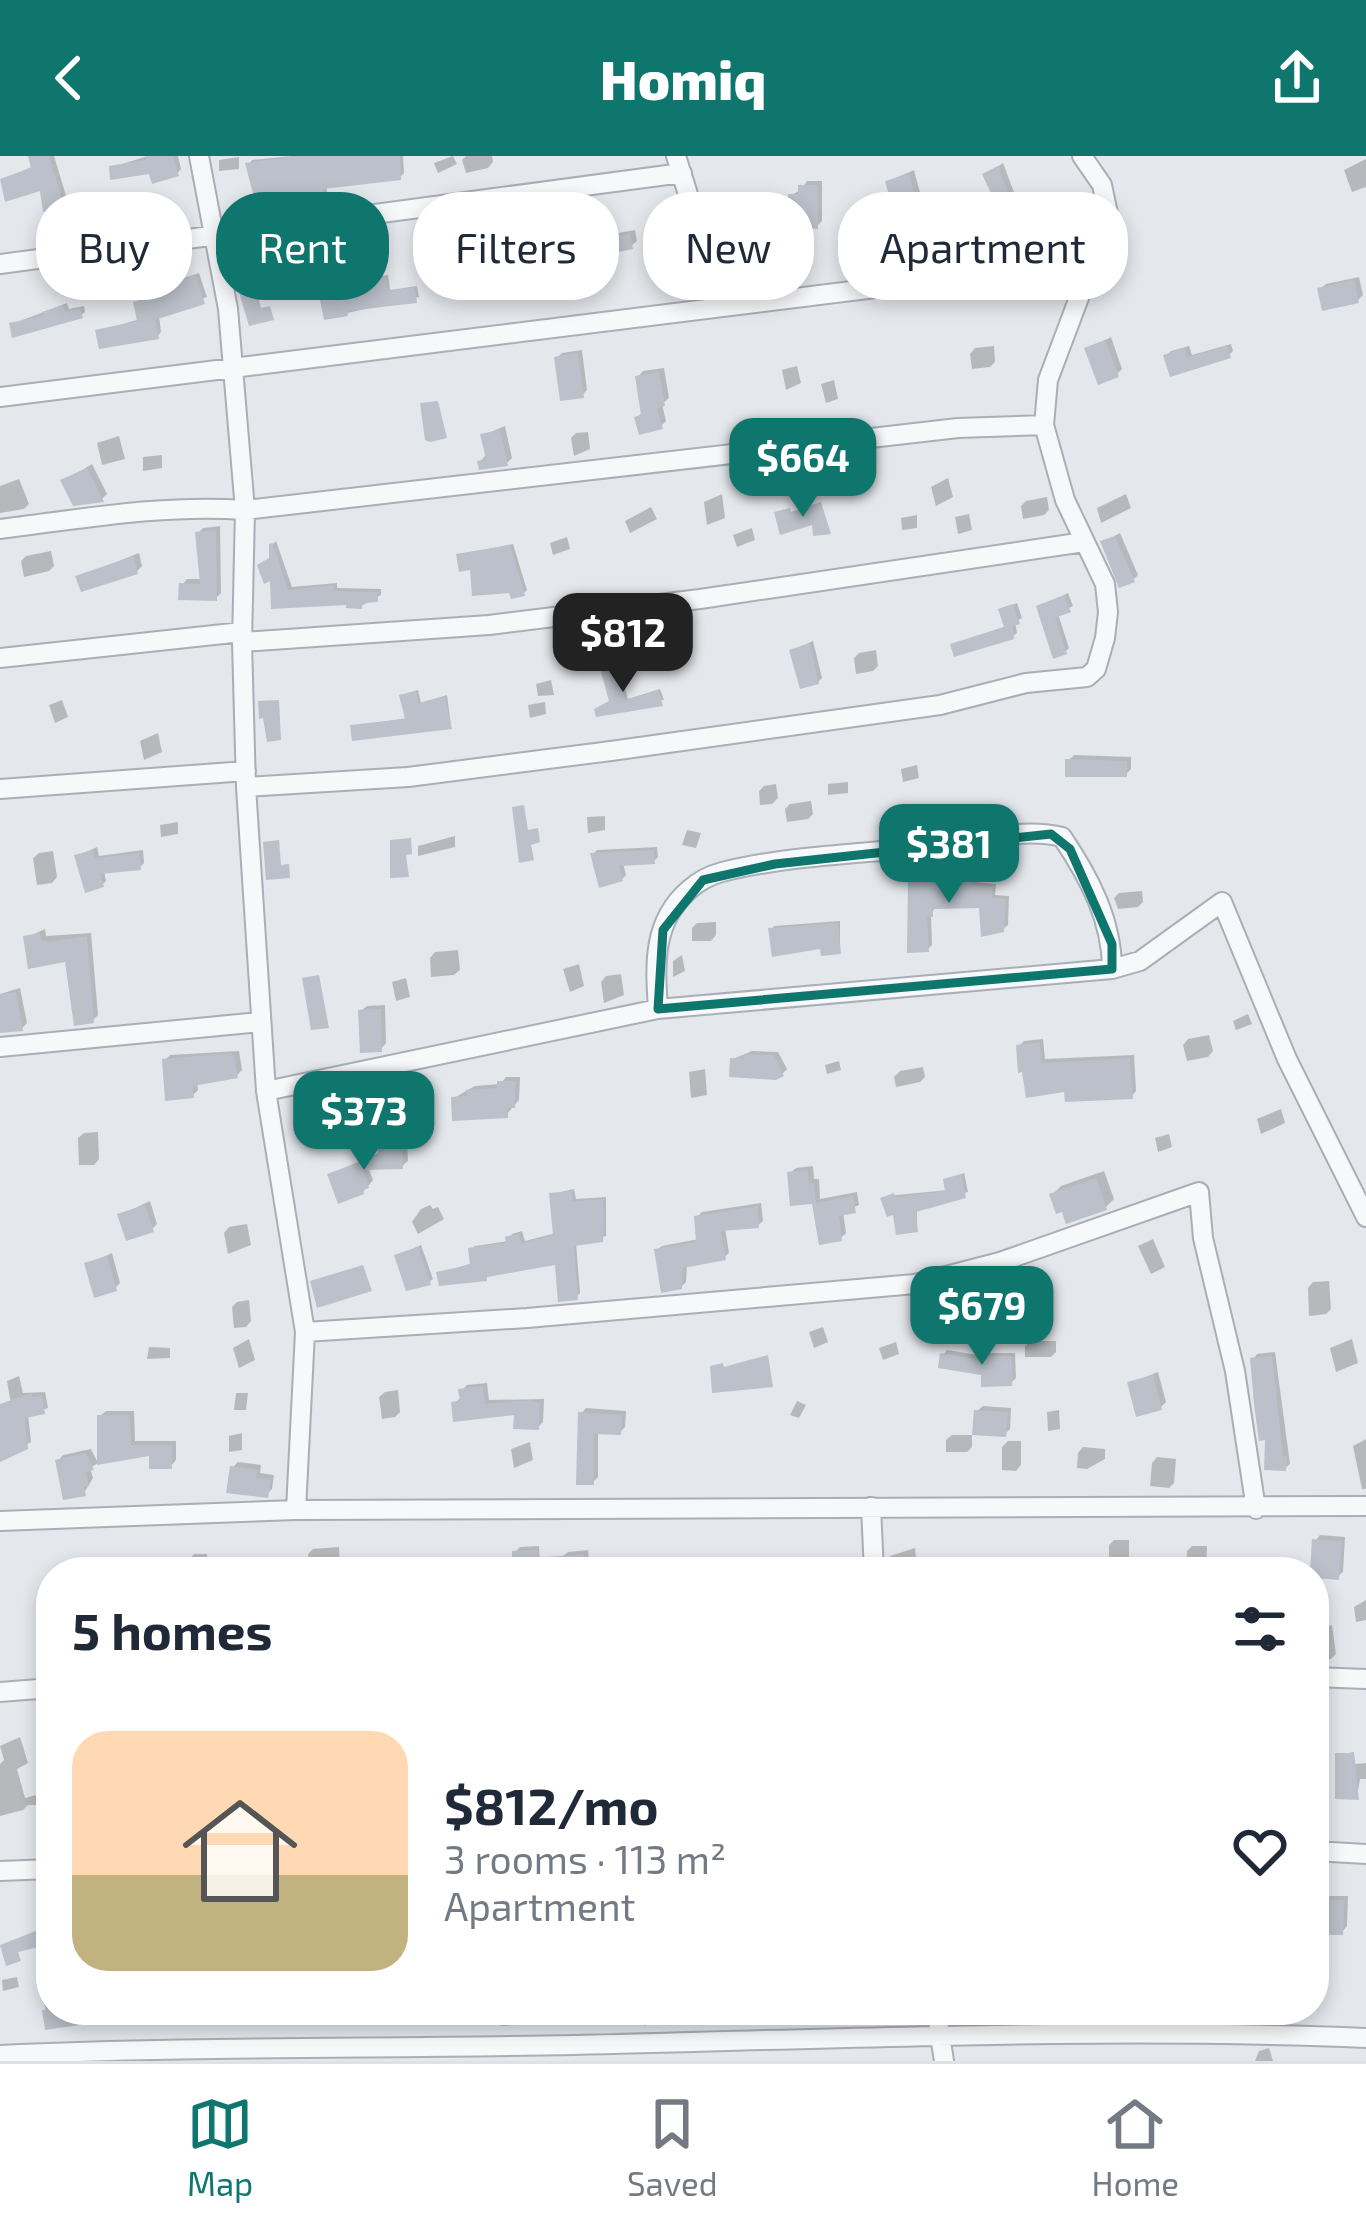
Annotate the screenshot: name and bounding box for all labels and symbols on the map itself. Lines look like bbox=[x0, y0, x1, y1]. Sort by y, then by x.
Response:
pin: $664 bbox=[732, 418, 874, 520]
pin: $812 bbox=[552, 593, 694, 695]
pin: $381 bbox=[878, 804, 1020, 906]
pin: $373 bbox=[293, 1071, 435, 1173]
pin: $679 bbox=[911, 1266, 1053, 1368]

